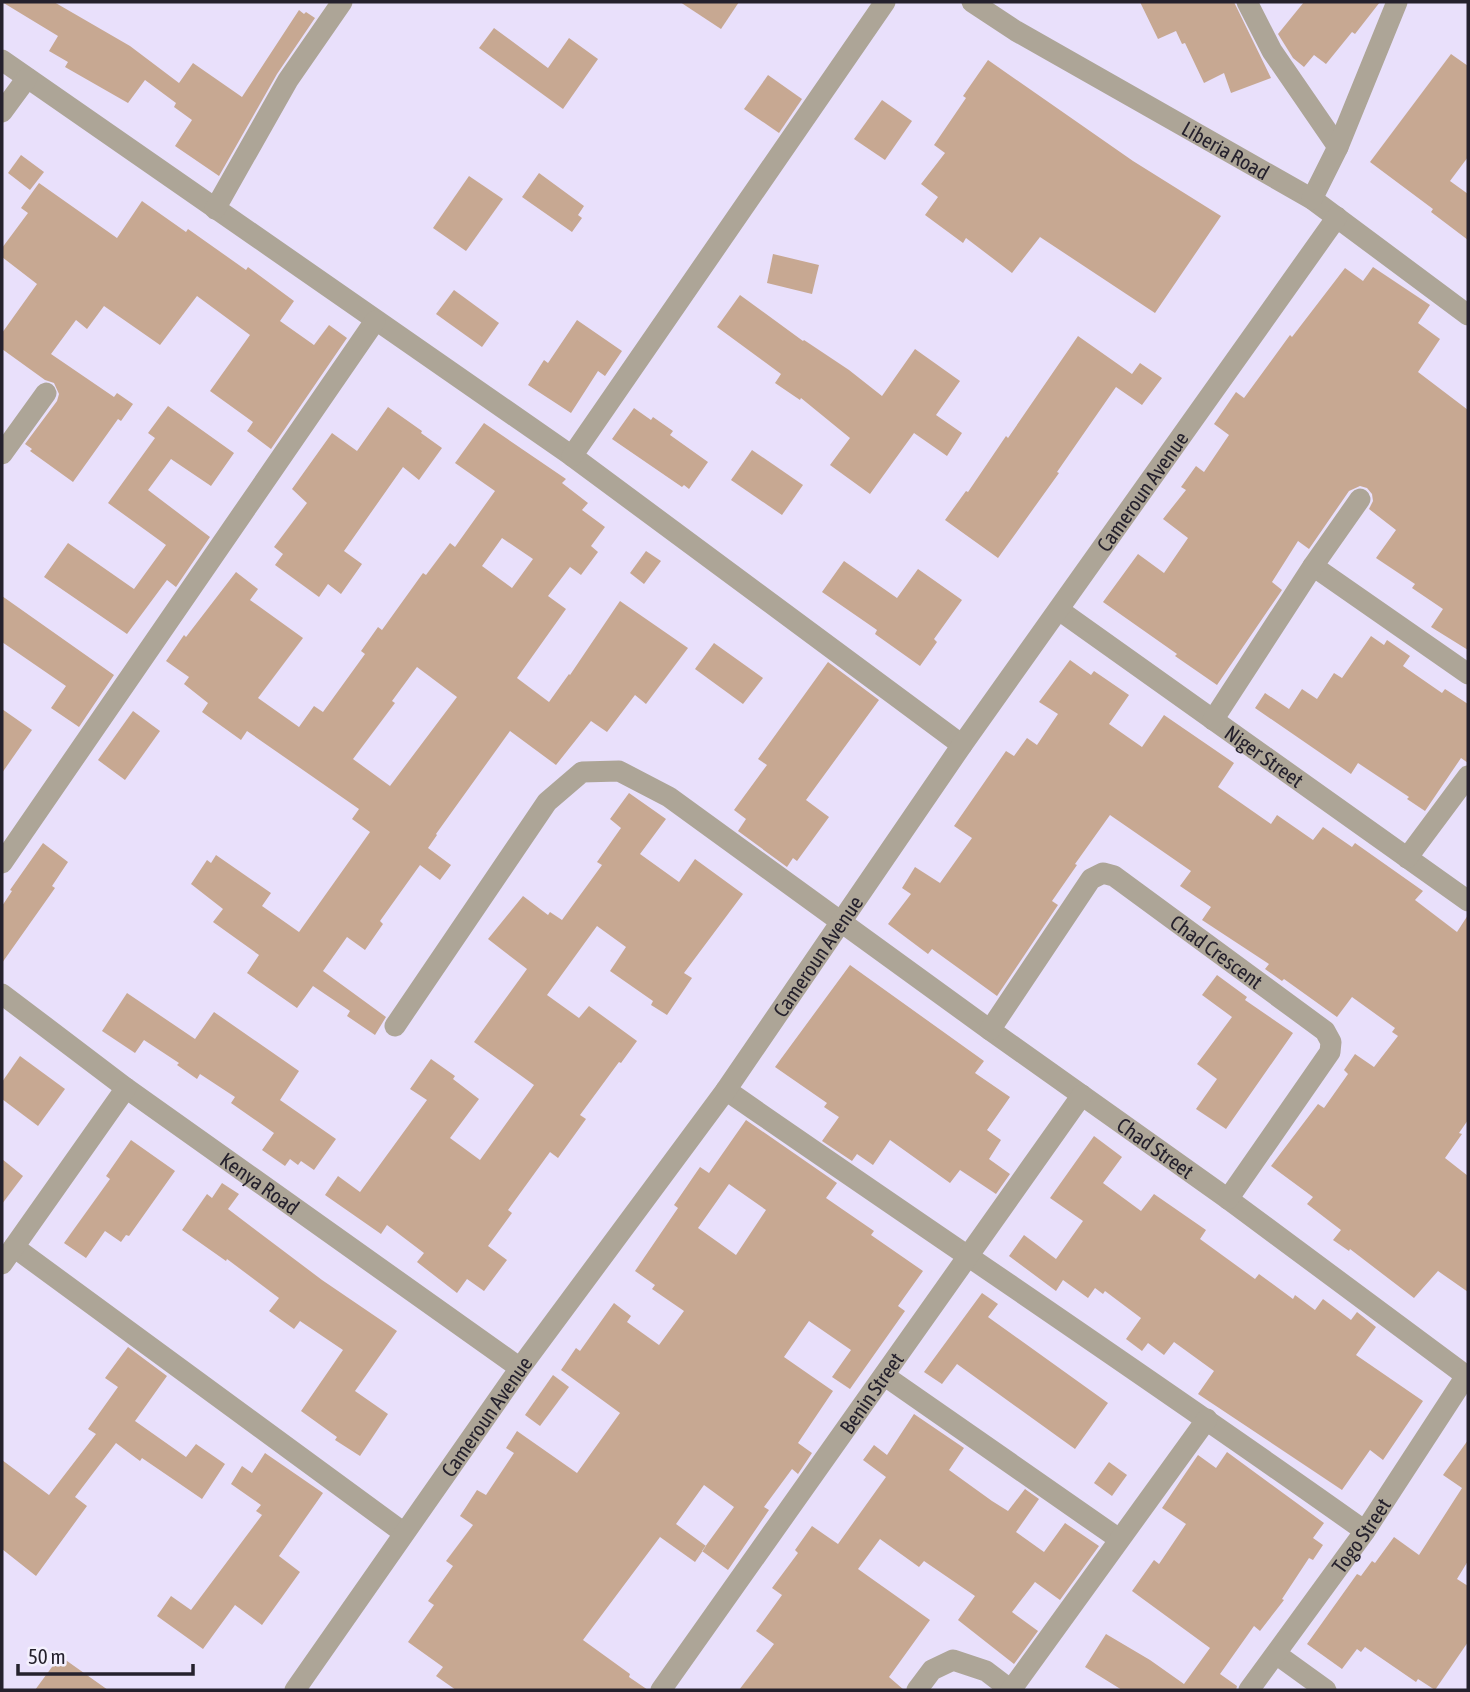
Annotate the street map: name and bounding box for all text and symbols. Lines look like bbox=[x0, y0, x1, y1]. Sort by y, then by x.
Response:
street label: Liberia Road bbox=[1178, 116, 1274, 184]
street label: Cameroun Avenue bbox=[1091, 427, 1193, 556]
street label: Niger Street bbox=[1220, 720, 1308, 792]
street label: Cameroun Avenue bbox=[768, 891, 867, 1021]
street label: Chad Crescent bbox=[1166, 910, 1268, 993]
street label: Chad Street bbox=[1113, 1112, 1199, 1183]
street label: Kenya Road bbox=[216, 1147, 304, 1219]
street label: Benin Street bbox=[834, 1348, 908, 1438]
street label: Cameroun Avenue bbox=[436, 1351, 537, 1481]
street label: Togo Street bbox=[1327, 1494, 1395, 1577]
scale bar bbox=[18, 1632, 192, 1676]
text: 50 m bbox=[28, 1644, 66, 1668]

